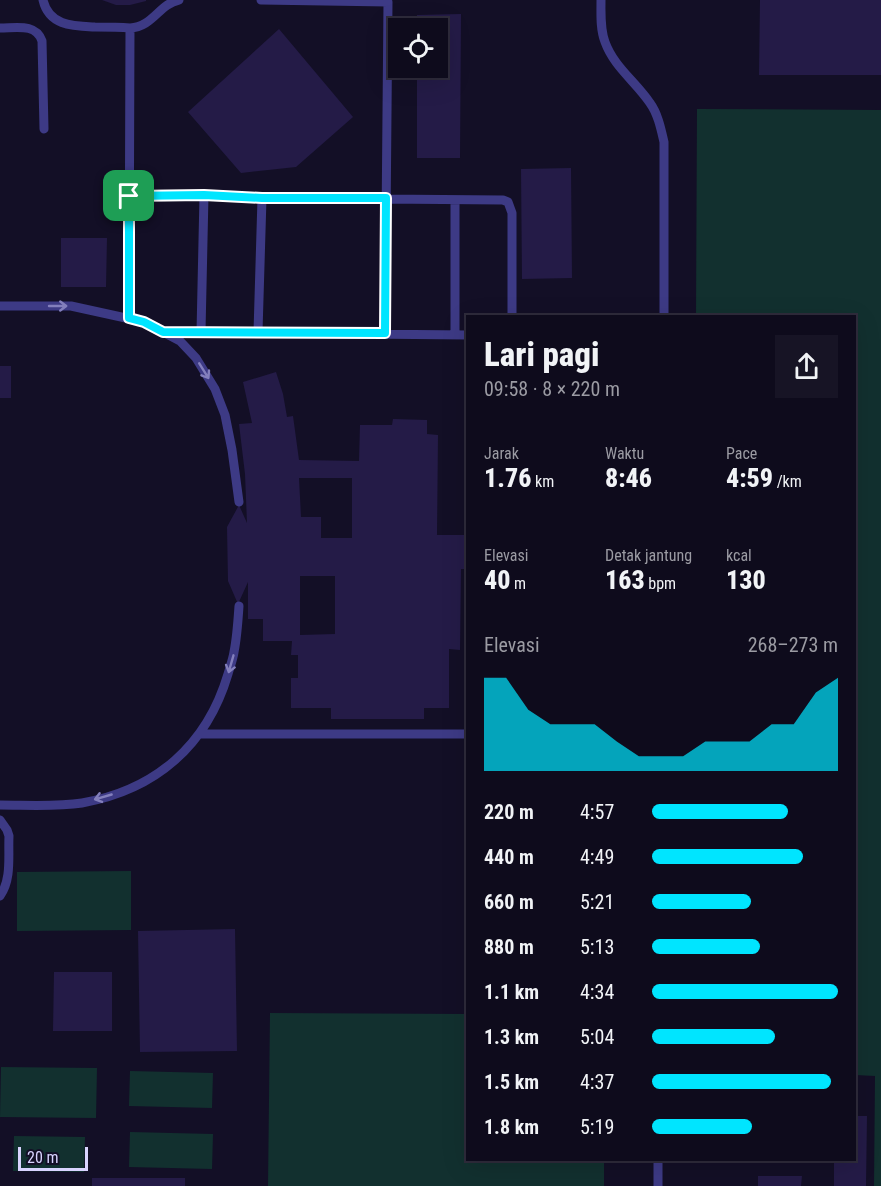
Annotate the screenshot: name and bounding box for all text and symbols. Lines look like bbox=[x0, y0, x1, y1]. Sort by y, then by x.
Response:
map controls bbox=[388, 18, 448, 78]
button: locate bbox=[388, 18, 448, 78]
pin bbox=[103, 170, 154, 221]
icon: arrive bbox=[112, 179, 145, 212]
one-way arrow bbox=[48, 300, 68, 312]
text: Lari pagi bbox=[484, 335, 599, 374]
button: share bbox=[775, 335, 838, 398]
one-way arrow bbox=[199, 362, 211, 379]
text: 09:58 · 8 × 220 m bbox=[484, 377, 620, 401]
text: Jarak bbox=[484, 444, 519, 463]
text: Waktu bbox=[605, 444, 644, 463]
text: Pace bbox=[726, 444, 757, 463]
text: 1.76 bbox=[484, 463, 531, 493]
text: 8:46 bbox=[605, 463, 652, 493]
text: 4:59 bbox=[726, 463, 773, 493]
text: km bbox=[531, 472, 554, 491]
text: /km bbox=[773, 472, 802, 491]
text: Elevasi bbox=[484, 546, 528, 565]
text: Detak jantung bbox=[605, 546, 692, 565]
text: kcal bbox=[726, 546, 752, 565]
text: 40 bbox=[484, 565, 510, 595]
text: 163 bbox=[605, 565, 645, 595]
text: 130 bbox=[726, 565, 766, 595]
text: m bbox=[510, 574, 526, 593]
text: bpm bbox=[645, 574, 676, 593]
text: Elevasi bbox=[484, 633, 539, 657]
text: 268–273 m bbox=[748, 633, 838, 657]
one-way arrow bbox=[225, 654, 236, 673]
one-way arrow bbox=[94, 792, 113, 803]
text: 220 m bbox=[484, 800, 534, 824]
text: 4:57 bbox=[580, 800, 614, 824]
text: 440 m bbox=[484, 845, 534, 869]
text: 4:49 bbox=[580, 845, 614, 869]
text: 660 m bbox=[484, 890, 534, 914]
text: 5:21 bbox=[580, 890, 614, 914]
text: 880 m bbox=[484, 935, 534, 959]
text: 5:13 bbox=[580, 935, 614, 959]
text: 1.1 km bbox=[484, 980, 539, 1004]
text: 4:34 bbox=[580, 980, 614, 1004]
text: 1.3 km bbox=[484, 1025, 539, 1049]
text: 5:04 bbox=[580, 1025, 614, 1049]
text: 1.5 km bbox=[484, 1070, 539, 1094]
text: 4:37 bbox=[580, 1070, 614, 1094]
text: 1.8 km bbox=[484, 1115, 539, 1139]
text: 5:19 bbox=[580, 1115, 614, 1139]
scale bar bbox=[18, 1144, 88, 1172]
text: 20 m bbox=[27, 1148, 59, 1167]

